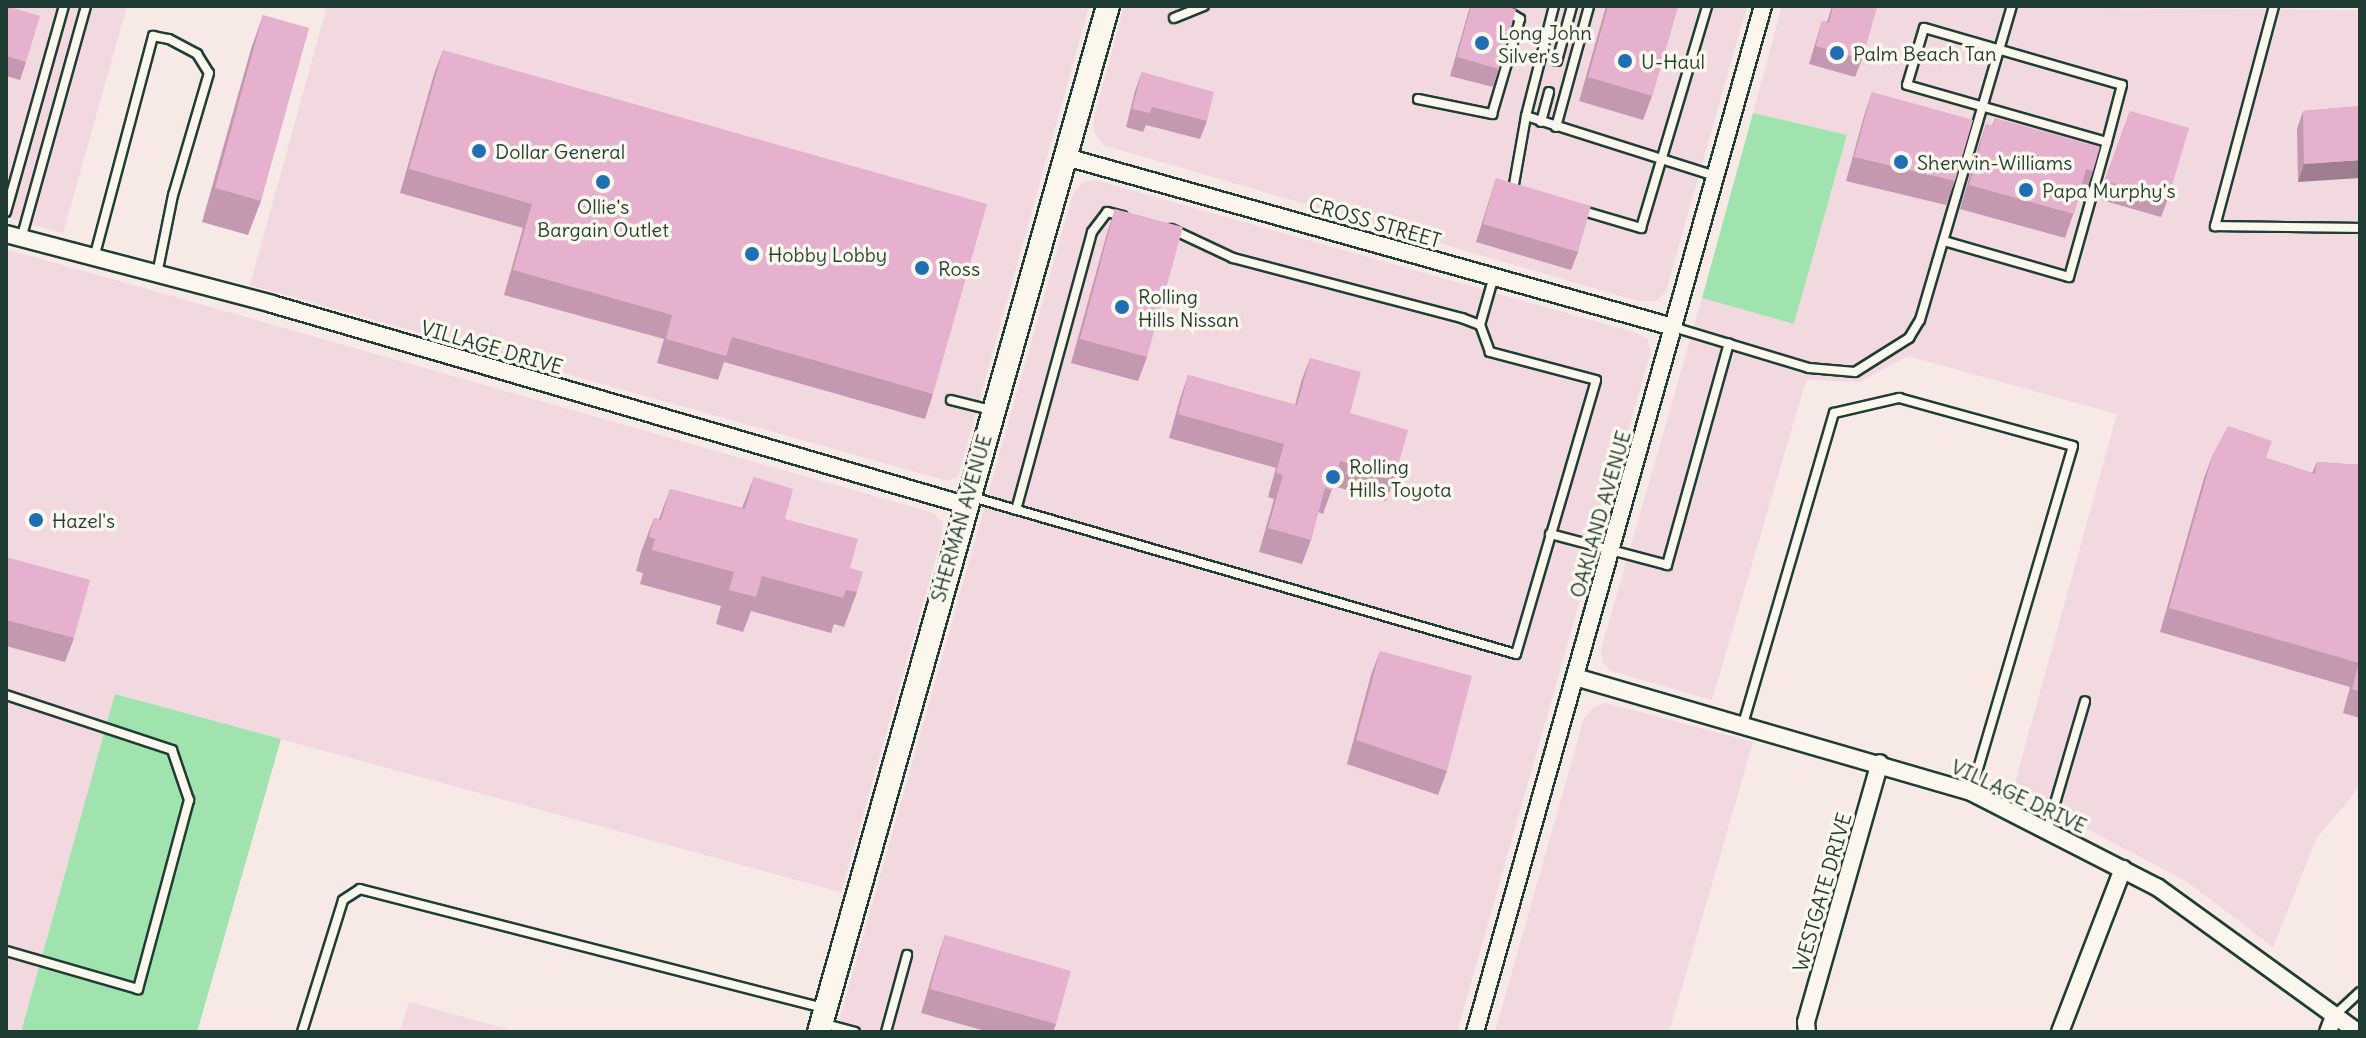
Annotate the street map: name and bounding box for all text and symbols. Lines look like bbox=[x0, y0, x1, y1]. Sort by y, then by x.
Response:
place label: Long John Silver's bbox=[1498, 20, 1592, 67]
marker: Long John Silver's bbox=[1473, 34, 1491, 52]
place label: Palm Beach Tan bbox=[1853, 41, 1997, 65]
marker: Palm Beach Tan bbox=[1828, 44, 1846, 62]
place label: U-Haul bbox=[1641, 49, 1705, 73]
marker: U-Haul bbox=[1616, 52, 1634, 70]
place label: Dollar General bbox=[495, 139, 625, 163]
marker: Dollar General bbox=[470, 142, 488, 160]
place label: Sherwin-Williams bbox=[1917, 150, 2072, 174]
marker: Sherwin-Williams bbox=[1892, 153, 1910, 171]
marker: Ollie's Bargain Outlet bbox=[594, 173, 612, 191]
place label: Papa Murphy's bbox=[2042, 178, 2176, 202]
marker: Papa Murphy's bbox=[2017, 181, 2035, 199]
street label: CROSS STREET bbox=[1306, 192, 1444, 252]
place label: Ollie's Bargain Outlet bbox=[537, 194, 669, 241]
place label: Hobby Lobby bbox=[768, 242, 887, 266]
marker: Hobby Lobby bbox=[743, 245, 761, 263]
place label: Ross bbox=[938, 256, 980, 280]
marker: Ross bbox=[913, 259, 931, 277]
place label: Rolling Hills Nissan bbox=[1138, 284, 1239, 331]
marker: Rolling Hills Nissan bbox=[1113, 298, 1131, 316]
street label: VILLAGE DRIVE bbox=[418, 315, 566, 379]
street label: OAKLAND AVENUE bbox=[1565, 428, 1635, 600]
street label: SHERMAN AVENUE bbox=[926, 431, 996, 605]
place label: Rolling Hills Toyota bbox=[1349, 454, 1452, 501]
marker: Rolling Hills Toyota bbox=[1324, 468, 1342, 486]
place label: Hazel's bbox=[52, 508, 115, 532]
marker: Hazel's bbox=[27, 511, 45, 529]
street label: VILLAGE DRIVE bbox=[1947, 754, 2091, 838]
street label: WESTGATE DRIVE bbox=[1788, 810, 1856, 974]

